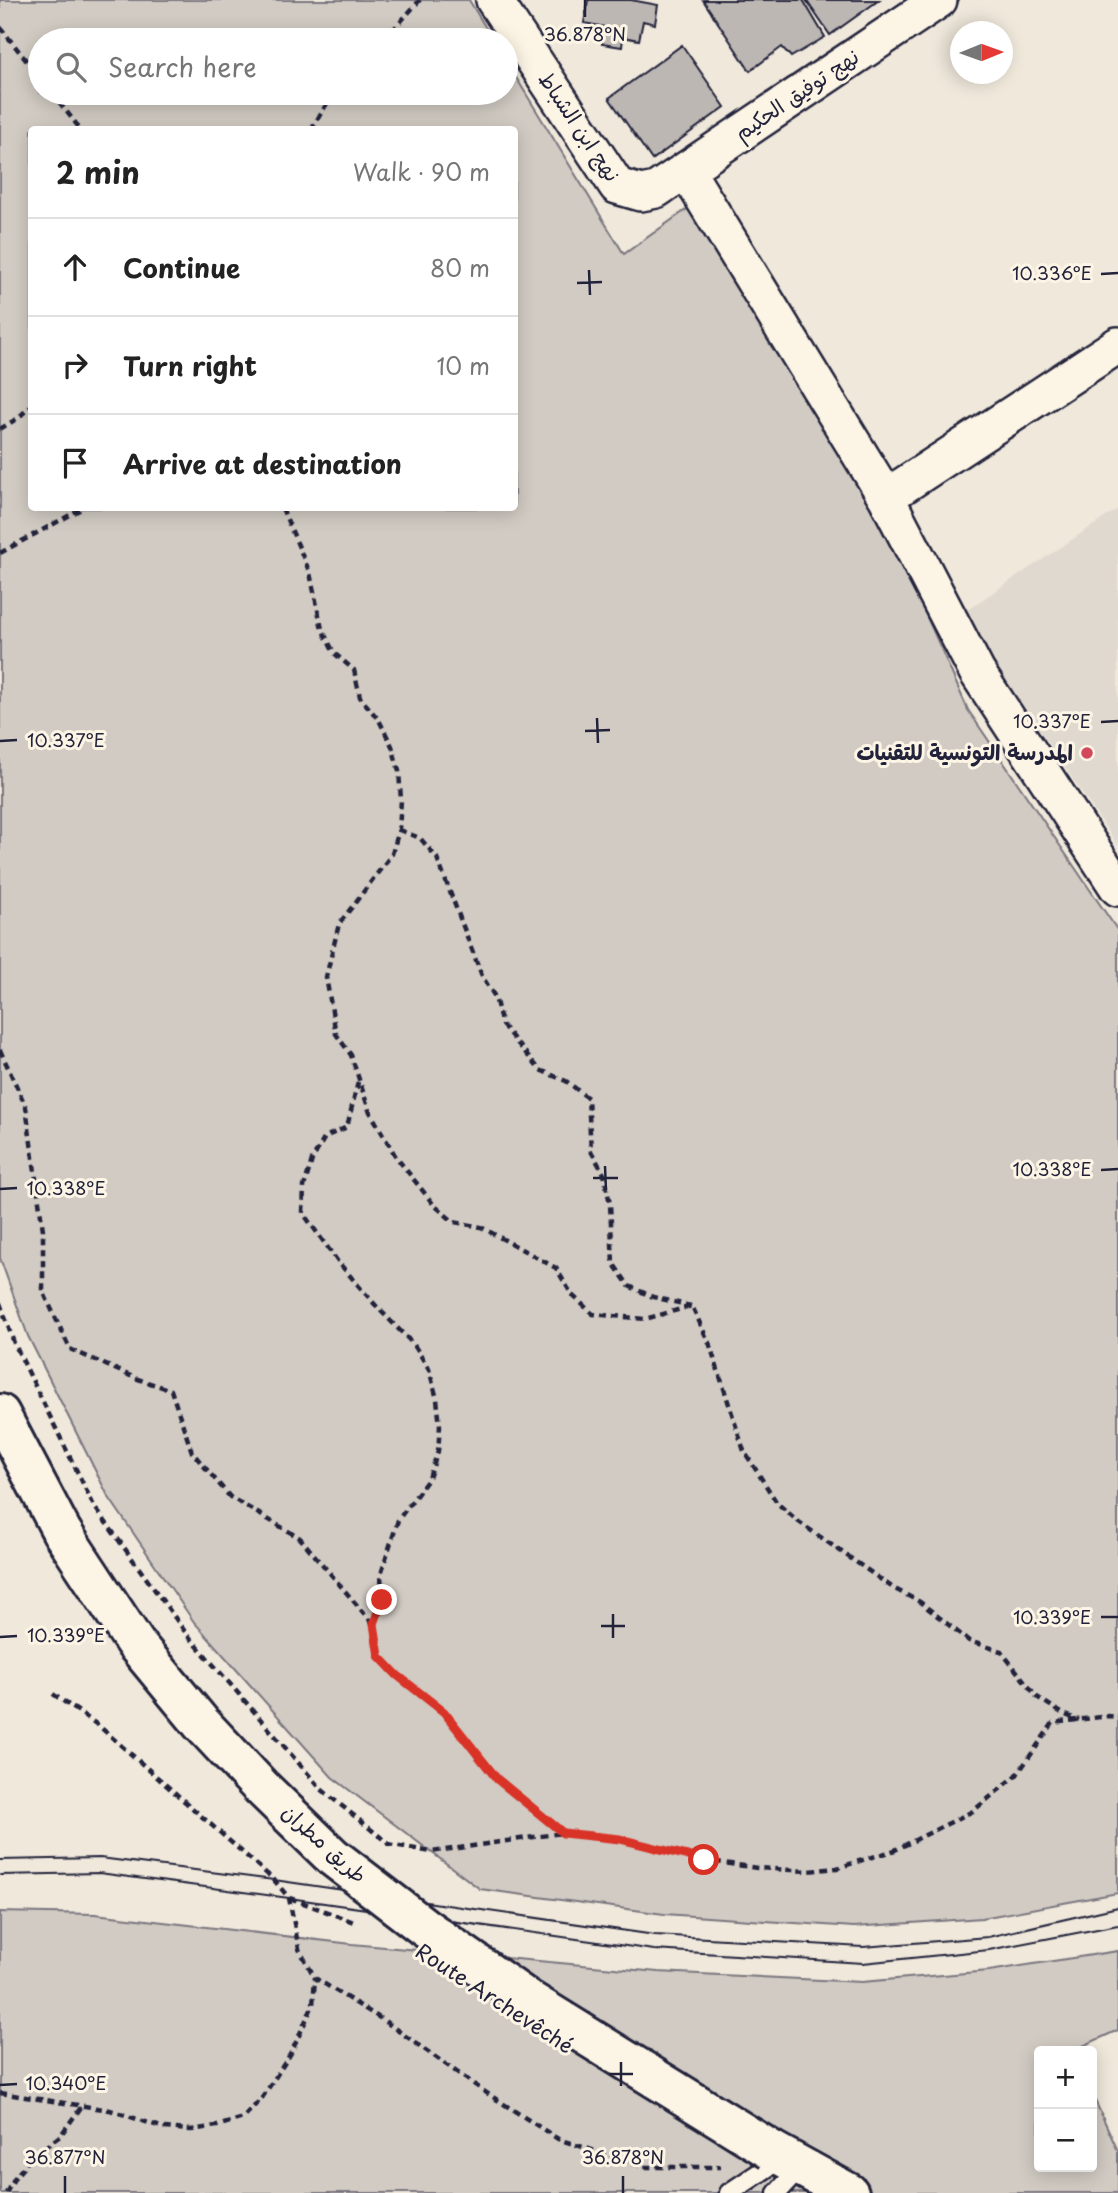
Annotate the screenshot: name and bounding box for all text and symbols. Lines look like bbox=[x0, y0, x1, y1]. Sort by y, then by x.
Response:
text: 36.878°N bbox=[544, 20, 626, 47]
north arrow bbox=[950, 21, 1013, 84]
search box bbox=[28, 28, 518, 105]
street label: نهج توفيق الحكيم bbox=[727, 40, 866, 149]
text: Search here bbox=[108, 47, 257, 86]
icon: search bbox=[52, 48, 90, 86]
street label: نهج ابن الشباط bbox=[532, 64, 629, 187]
text: 2 min bbox=[56, 149, 140, 194]
text: Walk · 90 m bbox=[353, 154, 490, 189]
icon: ahead bbox=[56, 248, 94, 286]
text: Continue bbox=[123, 248, 240, 287]
text: 80 m bbox=[430, 250, 490, 285]
text: 10.336°E bbox=[1012, 259, 1092, 286]
icon: right bbox=[56, 346, 94, 384]
text: Turn right bbox=[123, 346, 257, 385]
text: 10 m bbox=[436, 348, 490, 383]
icon: arrive bbox=[56, 444, 94, 482]
text: Arrive at destination bbox=[123, 444, 402, 483]
text: 10.337°E bbox=[1013, 707, 1091, 734]
text: 10.337°E bbox=[27, 726, 105, 753]
place label: المدرسة التونسية للتقنيات bbox=[856, 735, 1073, 767]
marker: المدرسة التونسية للتقنيات bbox=[1079, 745, 1095, 761]
text: 10.338°E bbox=[1013, 1155, 1091, 1182]
text: 10.338°E bbox=[27, 1174, 105, 1201]
route end bbox=[366, 1584, 397, 1615]
text: 10.339°E bbox=[1013, 1603, 1091, 1630]
text: 10.339°E bbox=[27, 1621, 105, 1648]
street label: طريق مطران bbox=[275, 1795, 375, 1890]
route start bbox=[688, 1844, 719, 1875]
street label: Route Archevêché bbox=[410, 1934, 580, 2060]
map controls bbox=[1034, 2046, 1097, 2172]
button: + bbox=[1034, 2046, 1097, 2109]
text: 10.340°E bbox=[26, 2069, 106, 2096]
button: − bbox=[1034, 2109, 1097, 2172]
text: 36.877°N bbox=[25, 2143, 105, 2170]
text: 36.878°N bbox=[582, 2143, 664, 2170]

